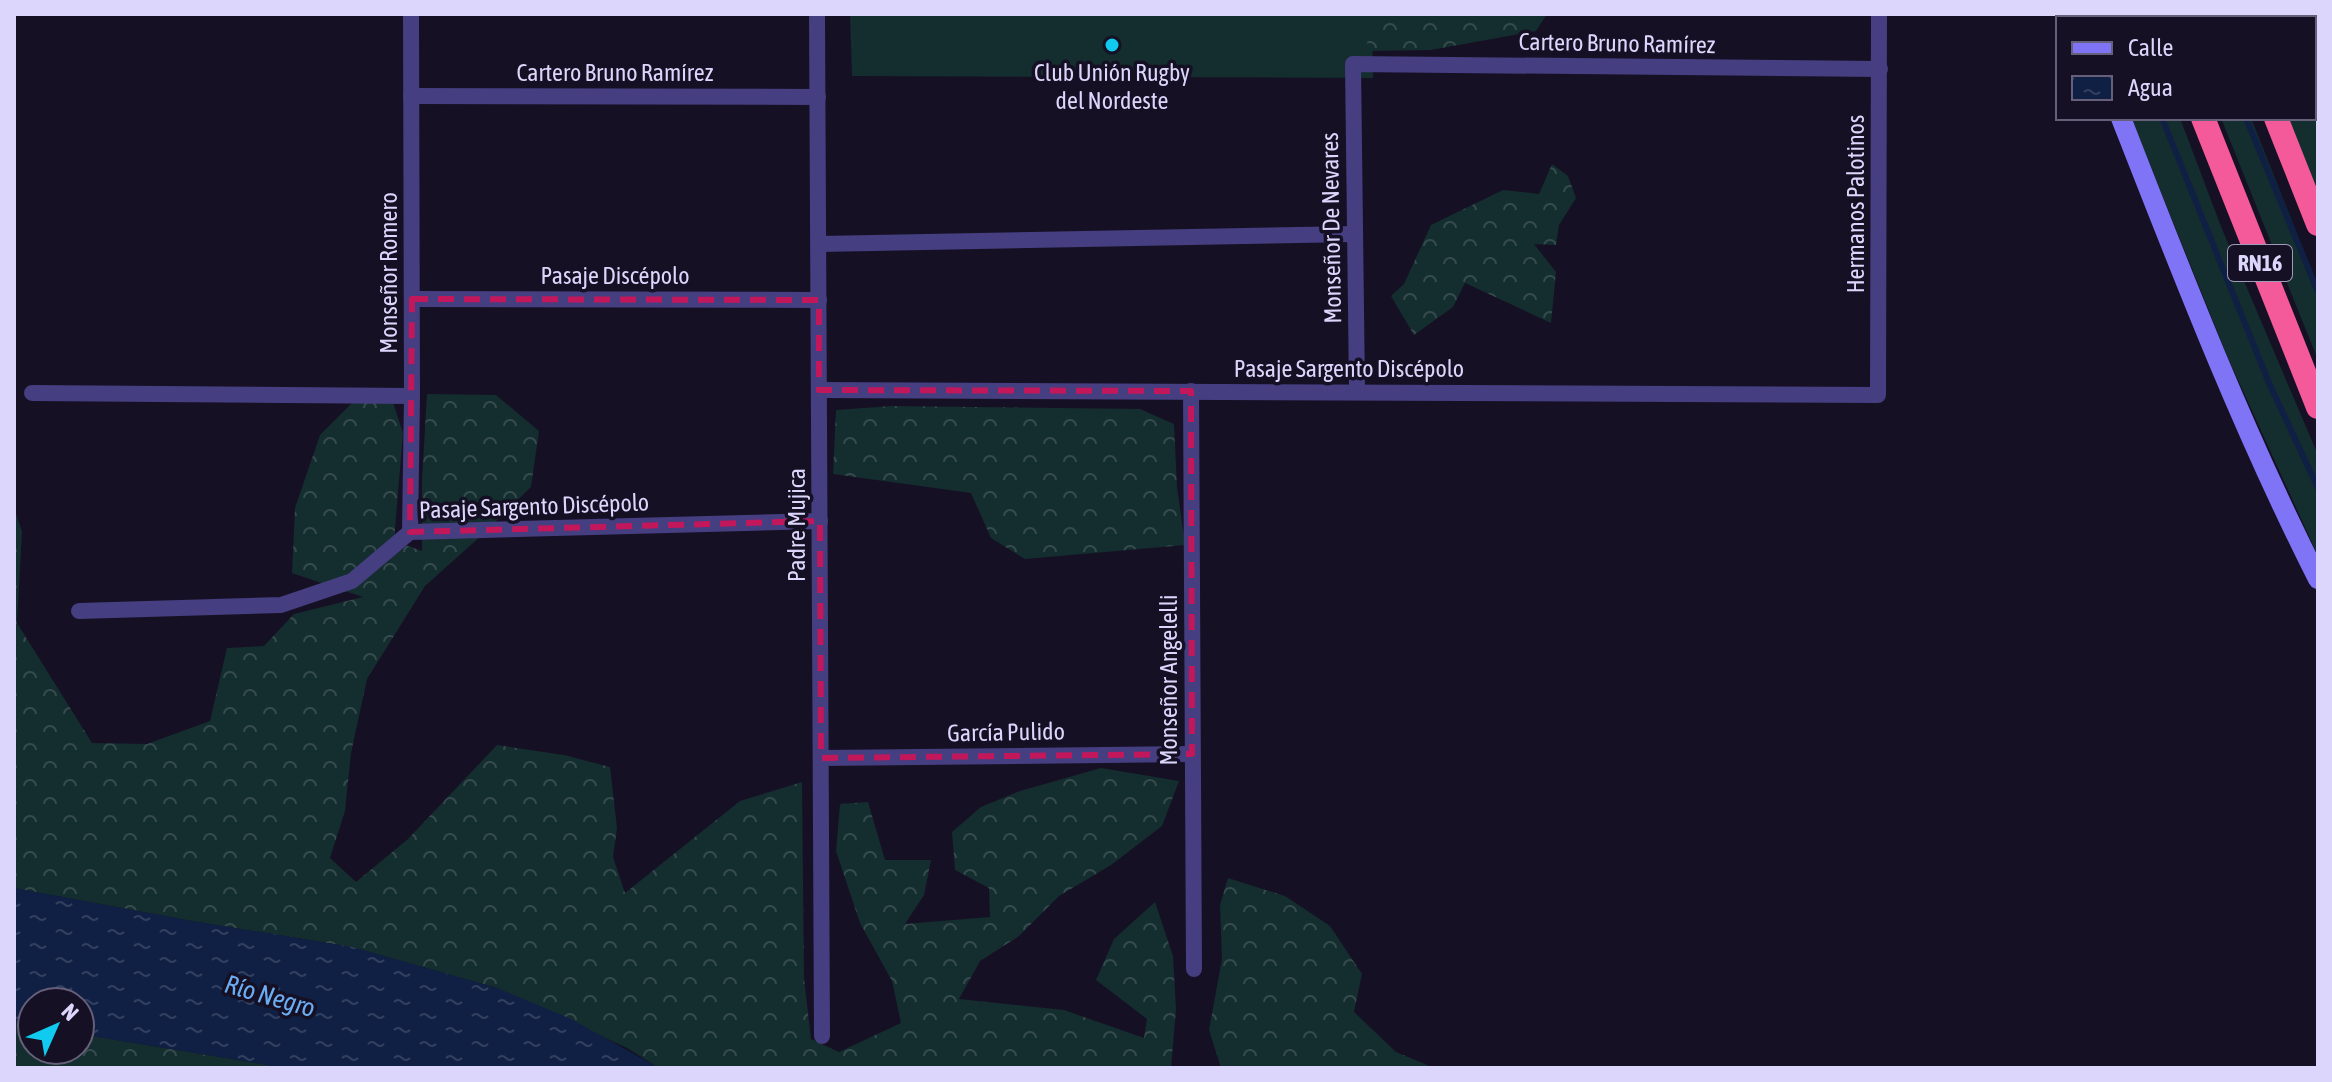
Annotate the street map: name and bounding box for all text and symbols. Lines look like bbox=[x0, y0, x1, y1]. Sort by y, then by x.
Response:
legend bbox=[2056, 16, 2316, 120]
street label: Cartero Bruno Ramírez bbox=[1518, 28, 1716, 58]
text: Calle bbox=[2128, 34, 2173, 61]
marker: Club Unión Rugby del Nordeste bbox=[1103, 36, 1121, 54]
street label: Cartero Bruno Ramírez bbox=[517, 59, 714, 86]
place label: Club Unión Rugby del Nordeste bbox=[1034, 59, 1190, 114]
text: Agua bbox=[2128, 74, 2173, 101]
street label: Hermanos Palotinos bbox=[1842, 115, 1869, 293]
street label: Monseñor De Nevares bbox=[1316, 132, 1346, 324]
street label: Monseñor Romero bbox=[375, 192, 402, 354]
road number: RN16 bbox=[2228, 245, 2292, 281]
street label: Pasaje Discépolo bbox=[540, 262, 690, 289]
street label: Pasaje Sargento Discépolo bbox=[1234, 355, 1464, 382]
street label: Padre Mujica bbox=[783, 468, 810, 582]
street label: Pasaje Sargento Discépolo bbox=[418, 488, 650, 524]
street label: Monseñor Angelelli bbox=[1155, 594, 1182, 766]
street label: García Pulido bbox=[947, 717, 1065, 747]
water label: Río Negro bbox=[221, 969, 319, 1023]
north arrow bbox=[16, 986, 96, 1066]
text: N bbox=[56, 998, 84, 1026]

